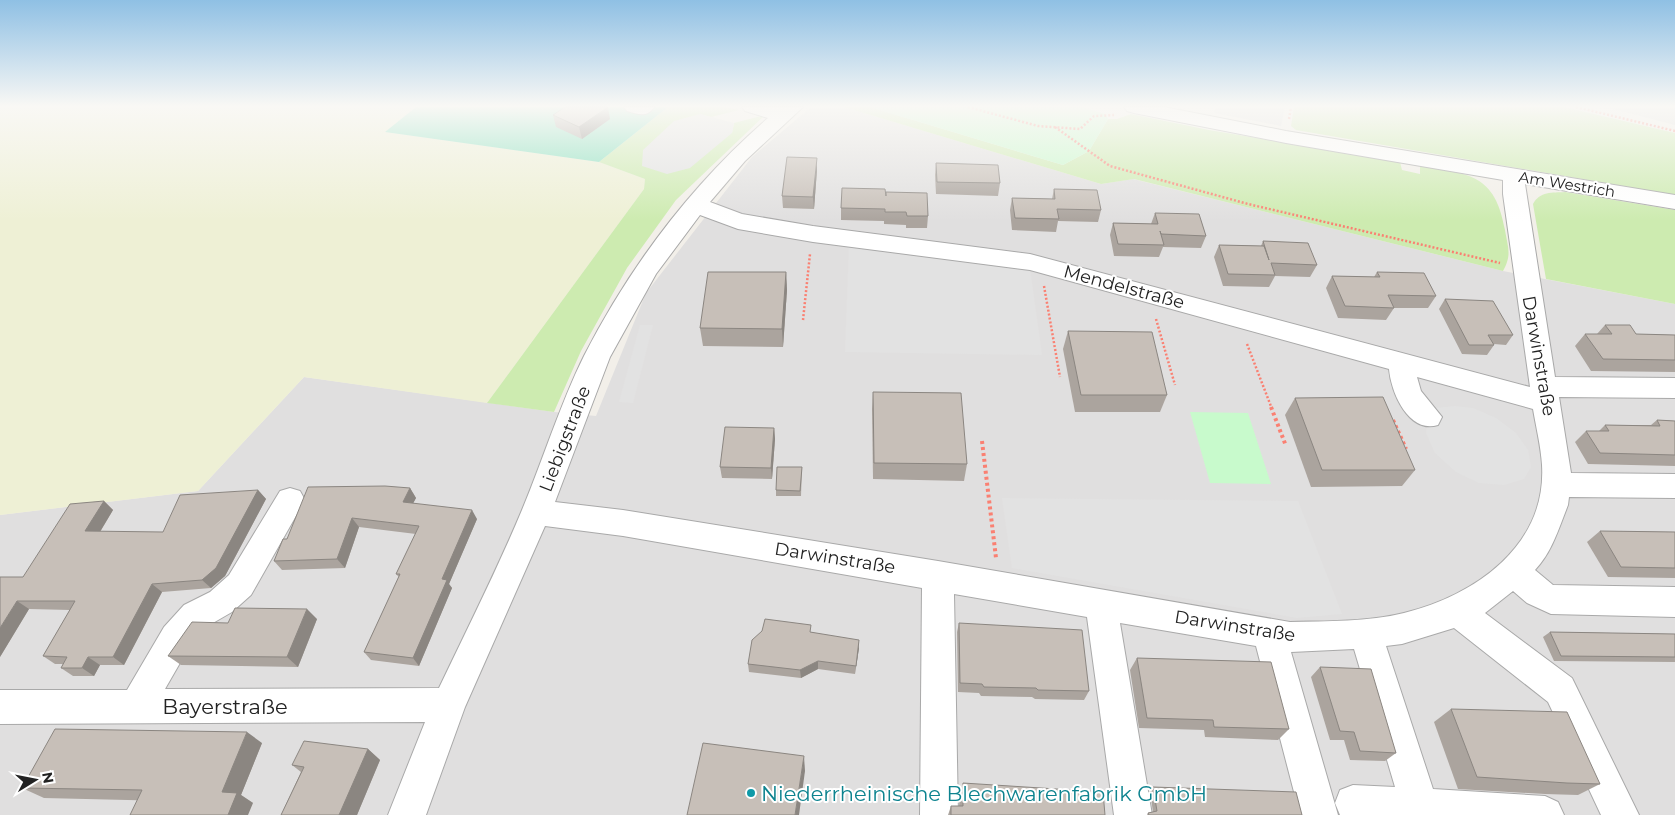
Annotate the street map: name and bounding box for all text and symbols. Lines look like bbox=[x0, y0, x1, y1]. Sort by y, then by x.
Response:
street label: Am Westrich bbox=[1517, 167, 1617, 201]
street label: Mendelstraße bbox=[1061, 260, 1187, 314]
street label: Darwinstraße bbox=[1518, 294, 1560, 418]
street label: Liebigstraße bbox=[535, 383, 595, 495]
street label: Darwinstraße bbox=[773, 538, 897, 578]
street label: Darwinstraße bbox=[1173, 606, 1297, 646]
street label: Bayerstraße bbox=[162, 694, 288, 719]
north arrow bbox=[10, 755, 60, 805]
text: N bbox=[38, 771, 58, 785]
place label: Niederrheinische Blechwarenfabrik GmbH bbox=[761, 781, 1207, 806]
marker: Niederrheinische Blechwarenfabrik GmbH bbox=[745, 787, 757, 799]

